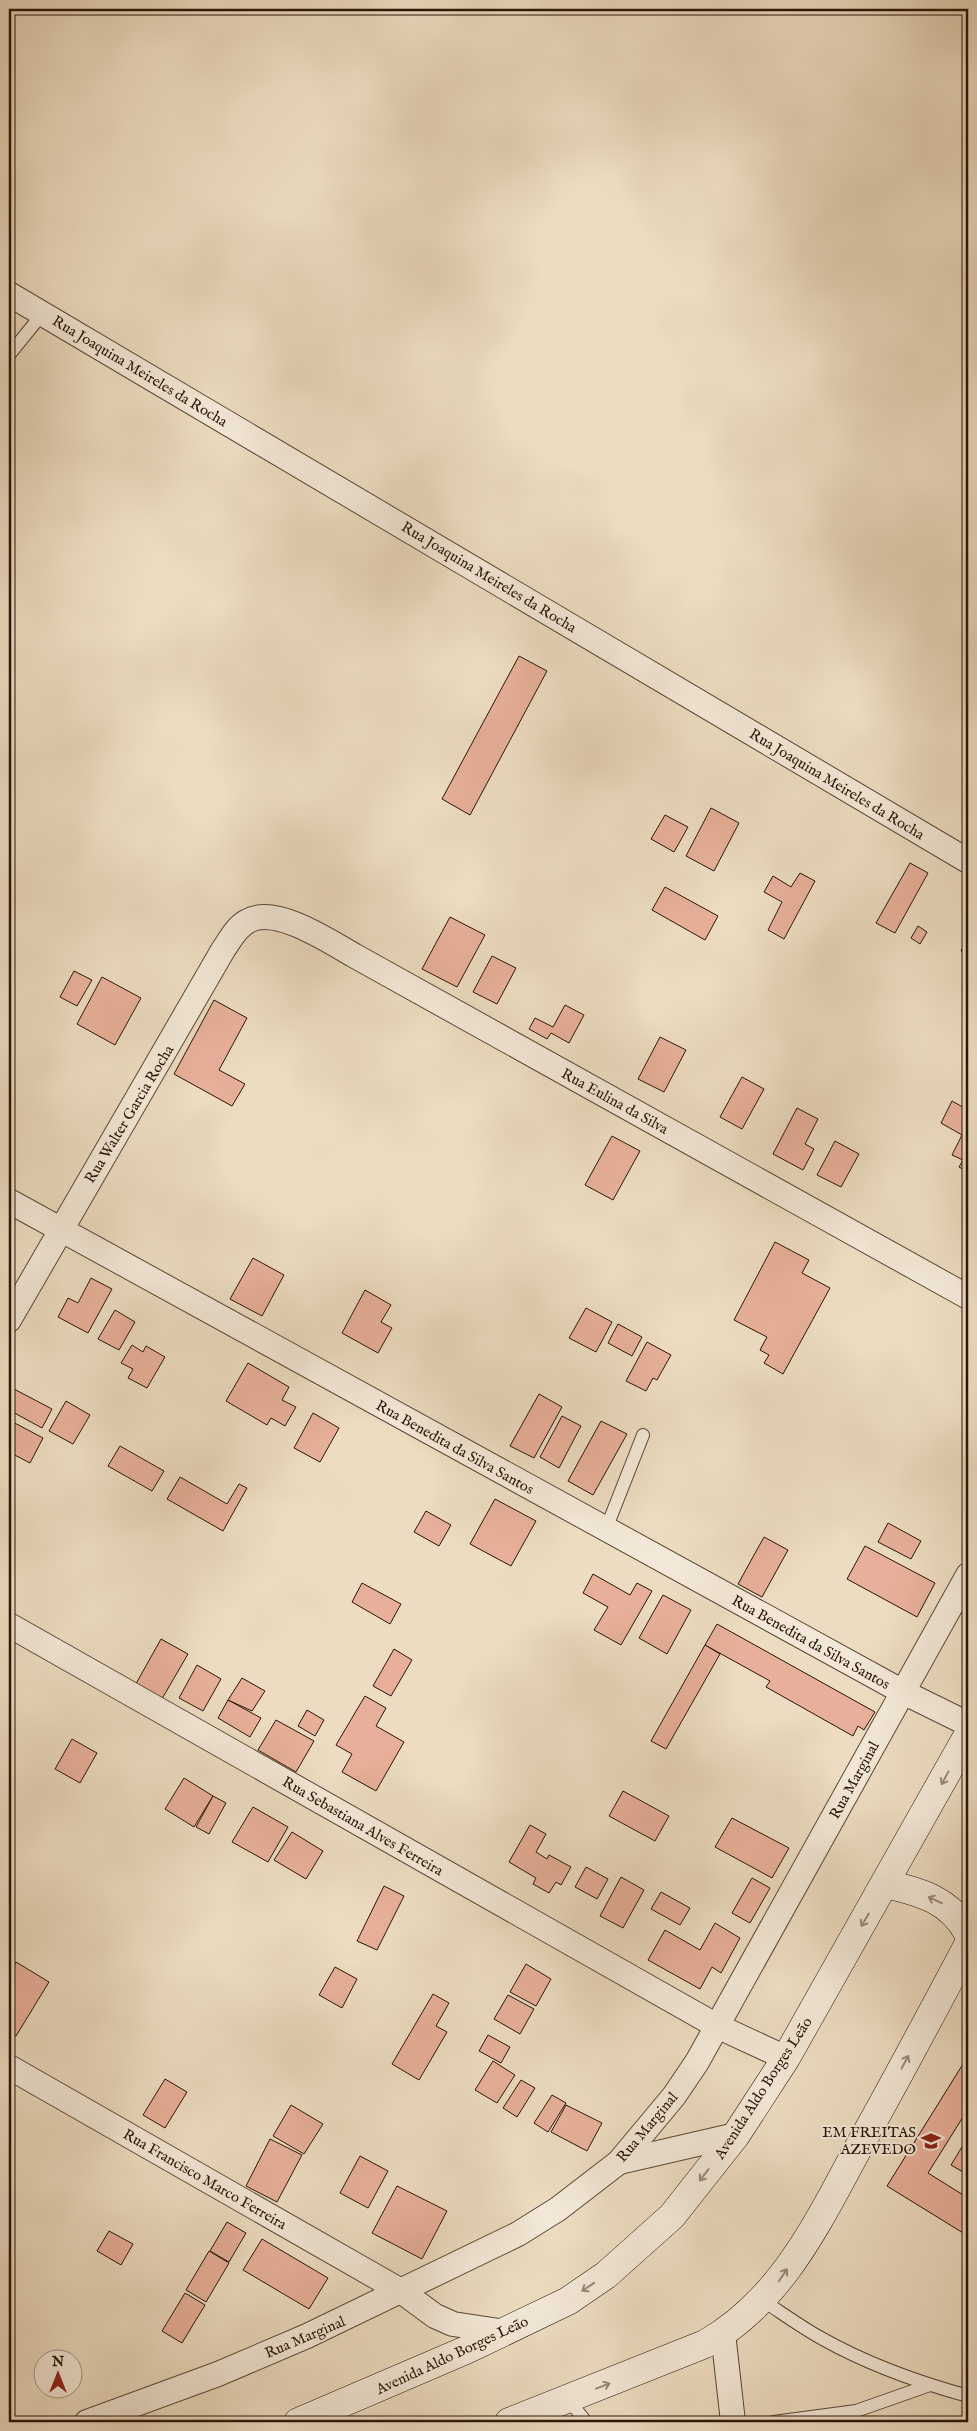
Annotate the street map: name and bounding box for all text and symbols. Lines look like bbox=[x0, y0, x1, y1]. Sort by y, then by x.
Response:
street label: Rua Joaquina Meireles da Rocha bbox=[49, 312, 231, 432]
street label: Rua Joaquina Meireles da Rocha bbox=[398, 518, 580, 638]
street label: Rua Joaquina Meireles da Rocha bbox=[746, 725, 928, 845]
street label: Rua Walter Garcia Rocha bbox=[81, 1041, 179, 1187]
street label: Rua Eulina da Silva bbox=[558, 1064, 672, 1139]
street label: Rua Benedita da Silva Santos bbox=[372, 1396, 537, 1499]
street label: Rua Benedita da Silva Santos bbox=[728, 1591, 893, 1694]
street label: Rua Marginal bbox=[825, 1737, 884, 1822]
one-way arrow bbox=[940, 1770, 949, 1785]
street label: Rua Sebastiana Alves Ferreira bbox=[279, 1772, 447, 1881]
one-way arrow bbox=[928, 1894, 943, 1904]
one-way arrow bbox=[860, 1912, 870, 1927]
street label: Avenida Aldo Borges Leão bbox=[710, 2014, 817, 2164]
one-way arrow bbox=[900, 2055, 910, 2070]
street label: Rua Marginal bbox=[613, 2088, 683, 2166]
place label: EM FREITAS AZEVEDO bbox=[822, 2123, 916, 2159]
street label: Rua Francisco Marco Ferreira bbox=[120, 2125, 290, 2234]
school or university icon: EM FREITAS AZEVEDO bbox=[920, 2130, 942, 2152]
one-way arrow bbox=[699, 2168, 709, 2182]
one-way arrow bbox=[778, 2268, 788, 2282]
one-way arrow bbox=[581, 2282, 595, 2292]
street label: Rua Marginal bbox=[262, 2312, 349, 2363]
street label: Avenida Aldo Borges Leão bbox=[372, 2312, 531, 2400]
north arrow bbox=[32, 2348, 82, 2398]
text: N bbox=[51, 2353, 64, 2371]
one-way arrow bbox=[595, 2380, 610, 2390]

